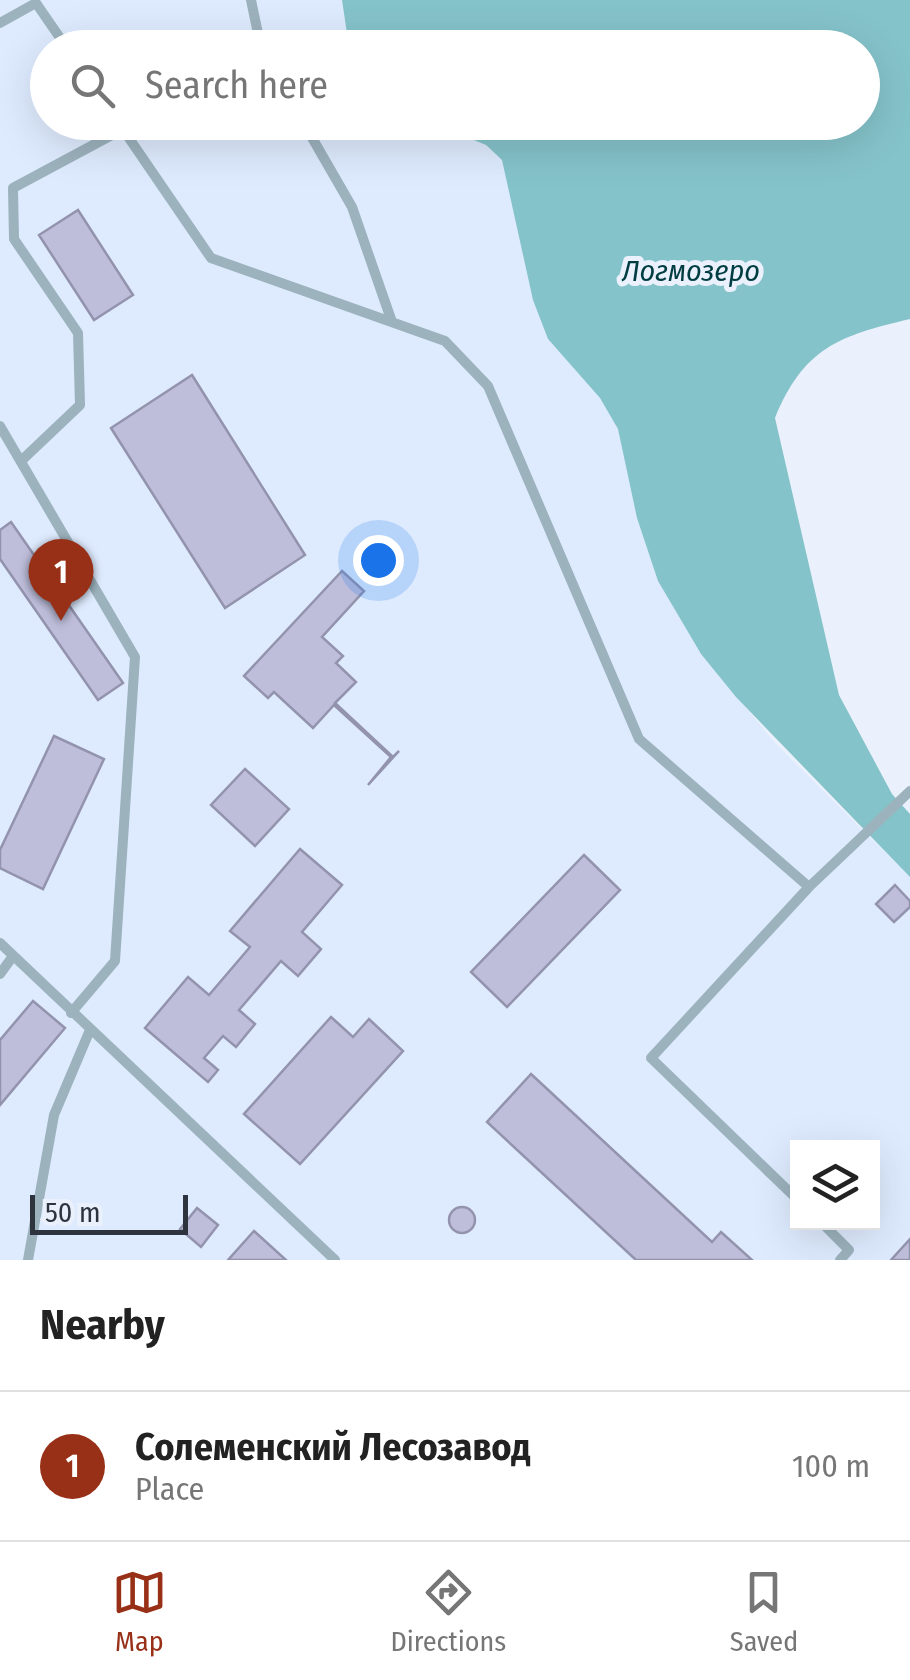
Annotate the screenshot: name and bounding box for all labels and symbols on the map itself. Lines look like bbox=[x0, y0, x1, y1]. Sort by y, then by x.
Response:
water label: Логмозеро bbox=[621, 253, 760, 289]
your location bbox=[353, 535, 404, 586]
pin: 1 bbox=[28, 538, 94, 621]
scale bar bbox=[30, 1190, 188, 1234]

